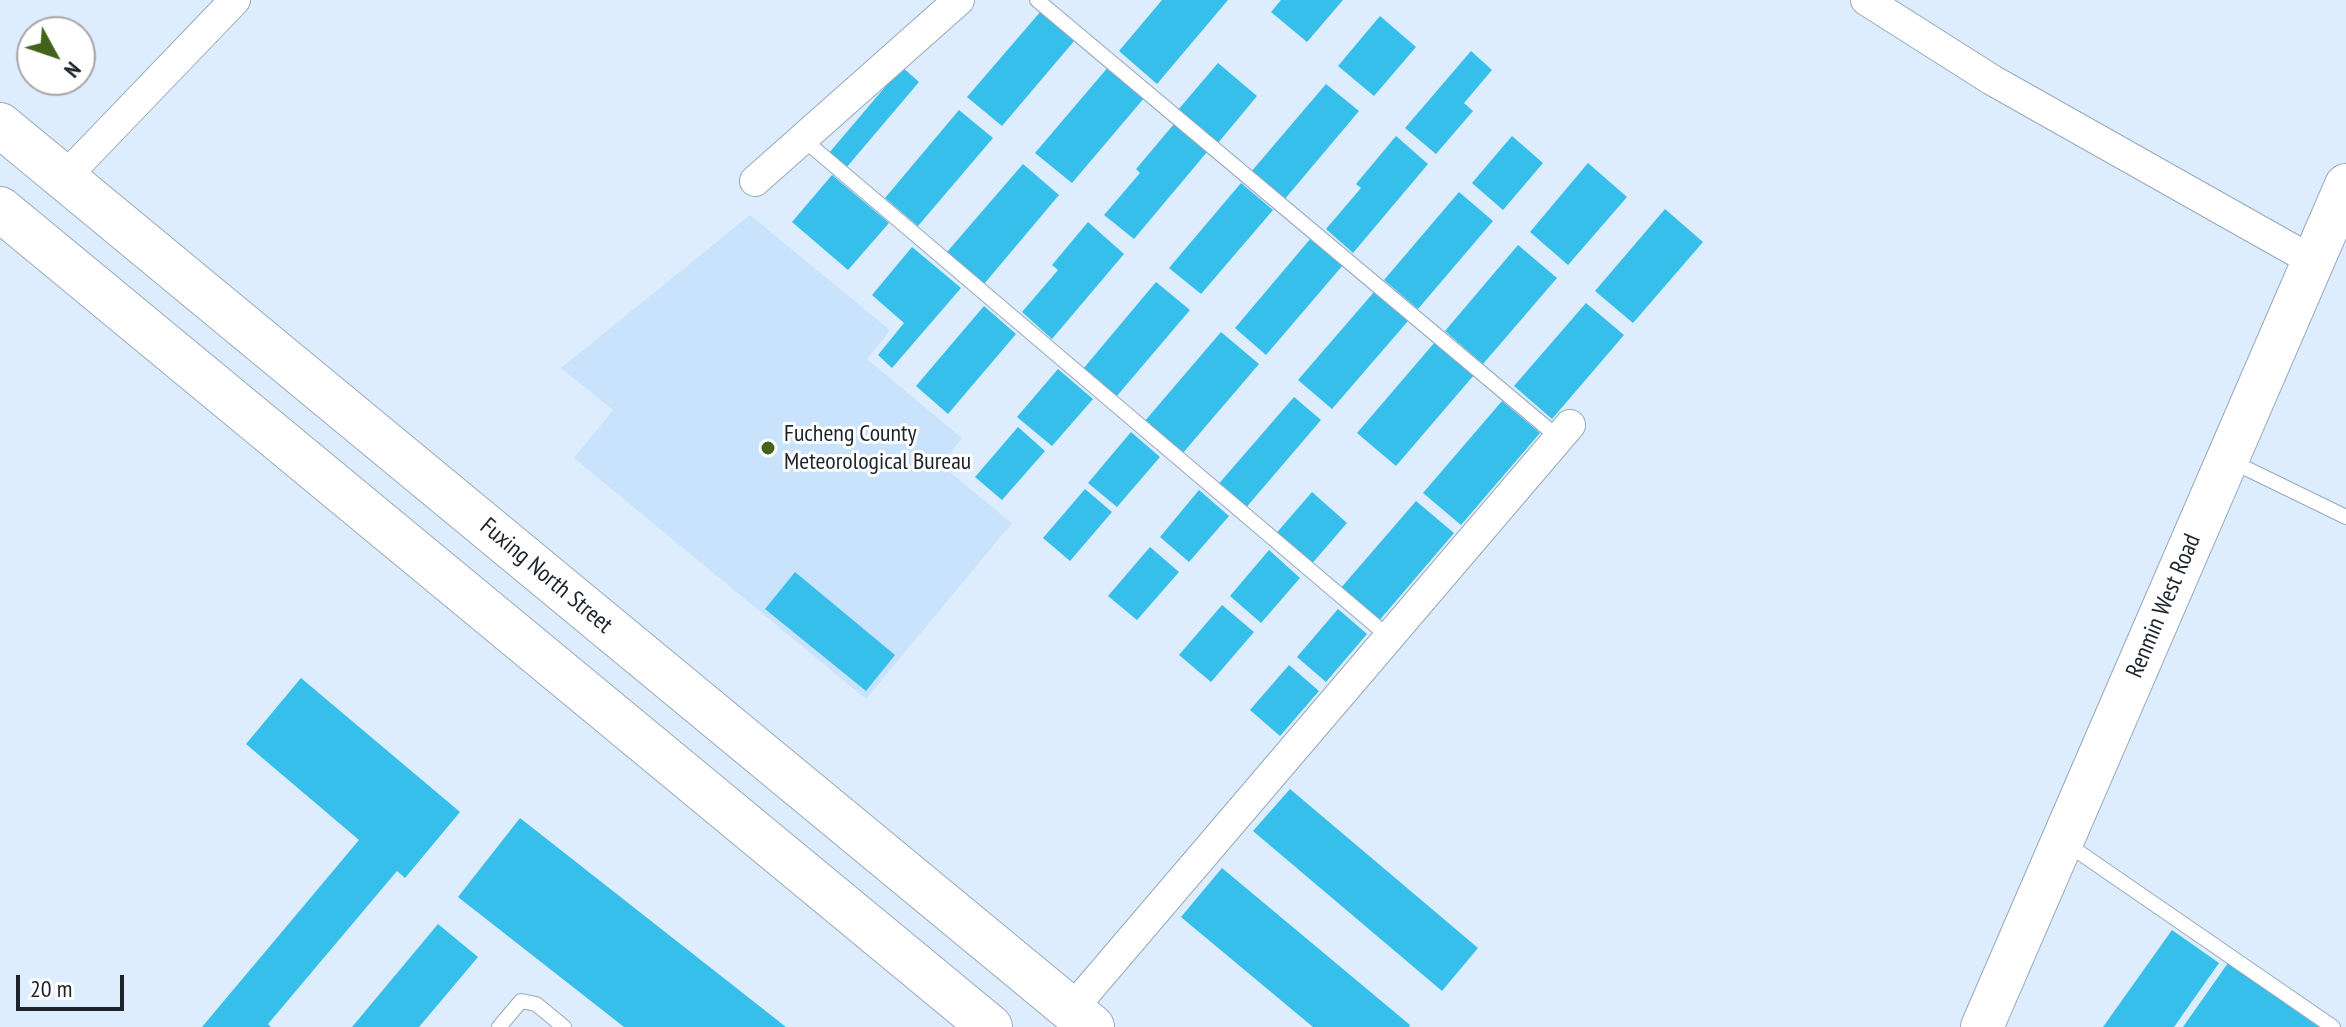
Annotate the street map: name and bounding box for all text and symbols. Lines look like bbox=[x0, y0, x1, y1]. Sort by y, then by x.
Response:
north arrow bbox=[16, 16, 96, 96]
text: N bbox=[58, 57, 87, 84]
place label: Fucheng County Meteorological Bureau bbox=[784, 420, 971, 476]
marker: Fucheng County Meteorological Bureau bbox=[759, 439, 777, 457]
street label: Fuxing North Street bbox=[474, 512, 618, 640]
street label: Renmin West Road bbox=[2121, 530, 2207, 682]
scale bar bbox=[20, 959, 128, 1009]
text: 20 m bbox=[30, 973, 72, 1004]

